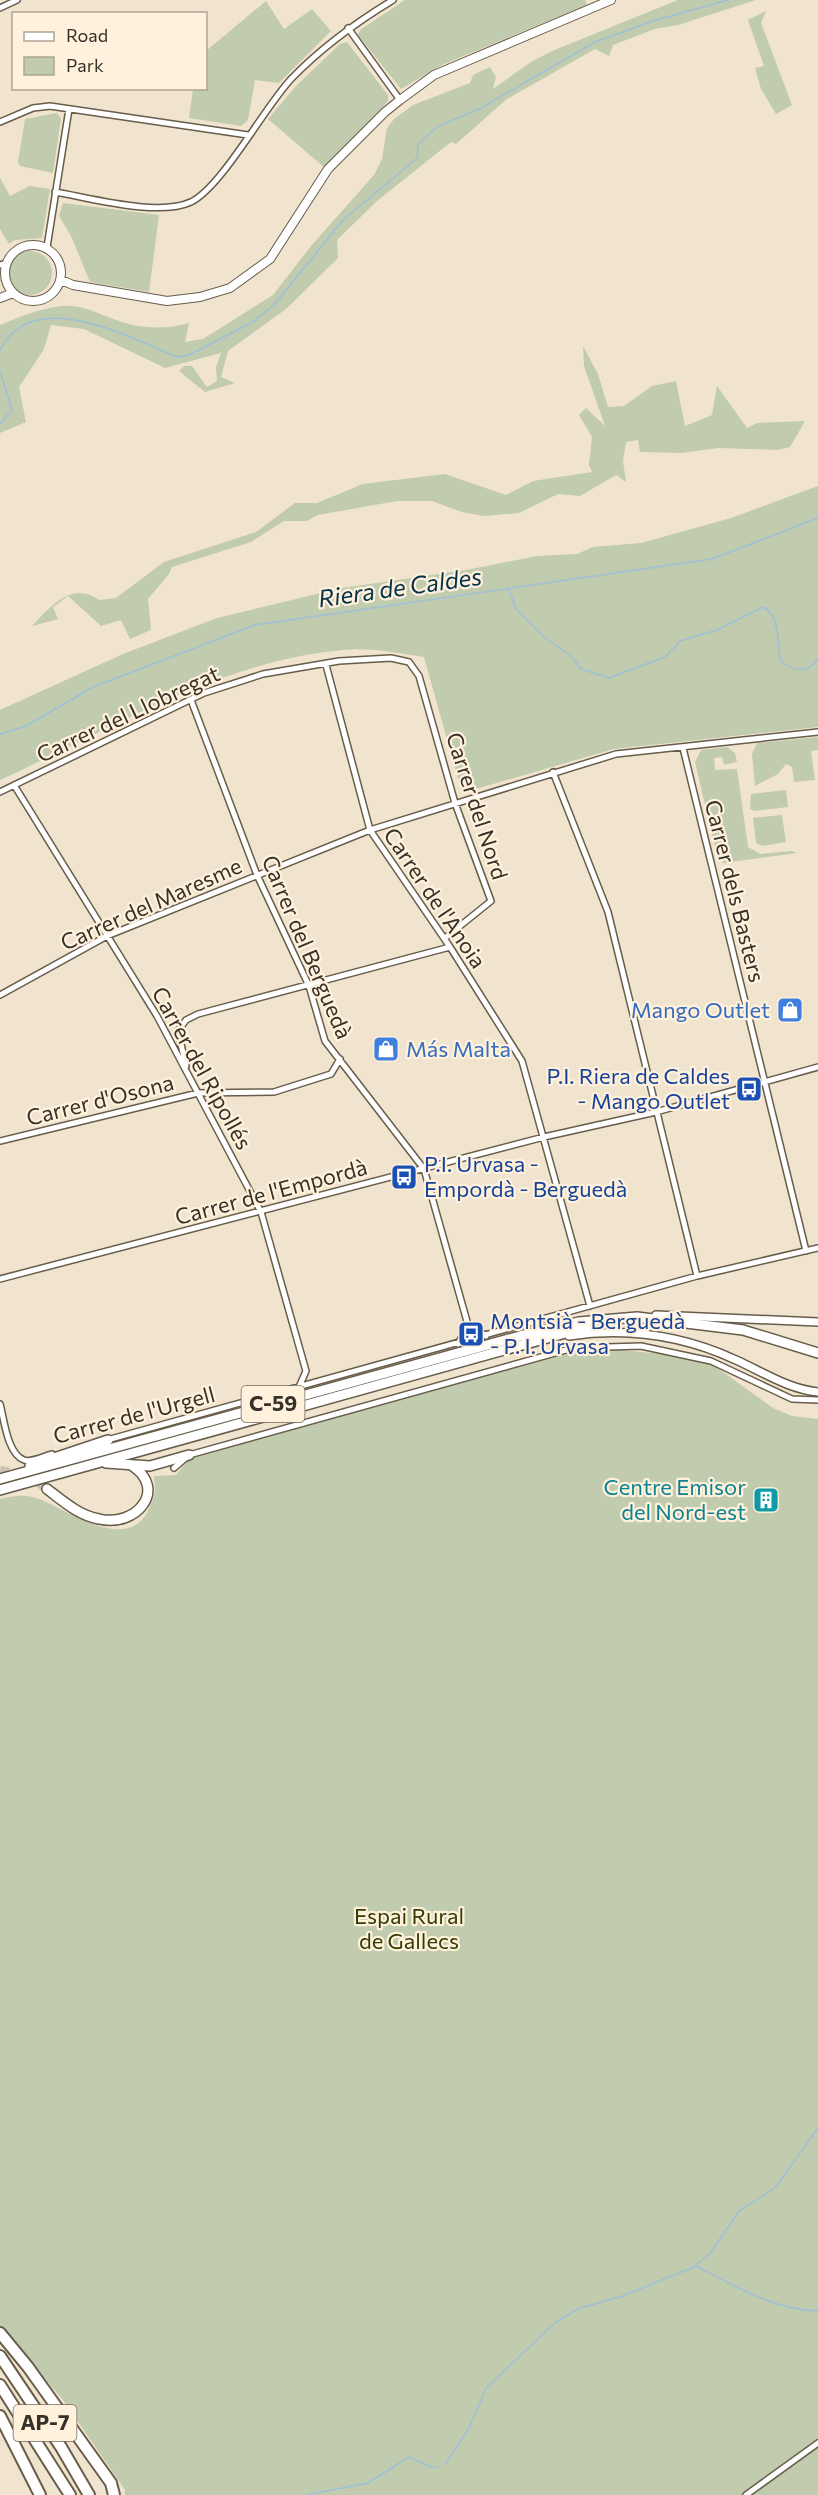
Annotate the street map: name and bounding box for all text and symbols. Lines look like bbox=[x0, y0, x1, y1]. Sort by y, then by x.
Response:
legend bbox=[12, 12, 207, 90]
text: Road bbox=[66, 24, 108, 46]
text: Park bbox=[66, 54, 104, 76]
water label: Riera de Caldes bbox=[316, 561, 484, 612]
street label: Carrer del Llobregat bbox=[32, 659, 224, 768]
street label: Carrer del Nord bbox=[441, 729, 514, 883]
street label: Carrer dels Basters bbox=[700, 797, 771, 985]
street label: Carrer de l'Anoia bbox=[378, 822, 492, 973]
street label: Carrer del Maresme bbox=[56, 851, 246, 956]
street label: Carrer del Berguedà bbox=[257, 851, 358, 1043]
street label: Carrer del Ripollés bbox=[147, 982, 258, 1154]
shop icon: Mango Outlet bbox=[775, 995, 805, 1025]
place label: Mango Outlet bbox=[631, 996, 770, 1023]
shop icon: Más Malta bbox=[371, 1034, 401, 1064]
place label: Más Malta bbox=[406, 1035, 511, 1062]
place label: P.I. Riera de Caldes - Mango Outlet bbox=[546, 1062, 730, 1114]
street label: Carrer d'Osona bbox=[23, 1068, 176, 1131]
bus stop icon: P.I. Riera de Caldes - Mango Outlet bbox=[734, 1074, 764, 1104]
place label: P.I. Urvasa - Empordà - Berguedà bbox=[424, 1150, 627, 1202]
street label: Carrer de l'Empordà bbox=[172, 1153, 370, 1230]
bus stop icon: P.I. Urvasa - Empordà - Berguedà bbox=[389, 1162, 419, 1192]
place label: Montsià - Berguedà - P. I. Urvasa bbox=[490, 1307, 685, 1359]
bus stop icon: Montsià - Berguedà - P. I. Urvasa bbox=[456, 1319, 486, 1349]
street label: Carrer de l'Urgell bbox=[50, 1380, 218, 1449]
road number: C-59 bbox=[242, 1386, 304, 1422]
place label: Centre Emisor del Nord-est bbox=[604, 1473, 746, 1525]
building icon: Centre Emisor del Nord-est bbox=[751, 1485, 781, 1515]
park label: Espai Rural de Gallecs bbox=[354, 1902, 464, 1954]
road number: AP-7 bbox=[14, 2405, 76, 2441]

